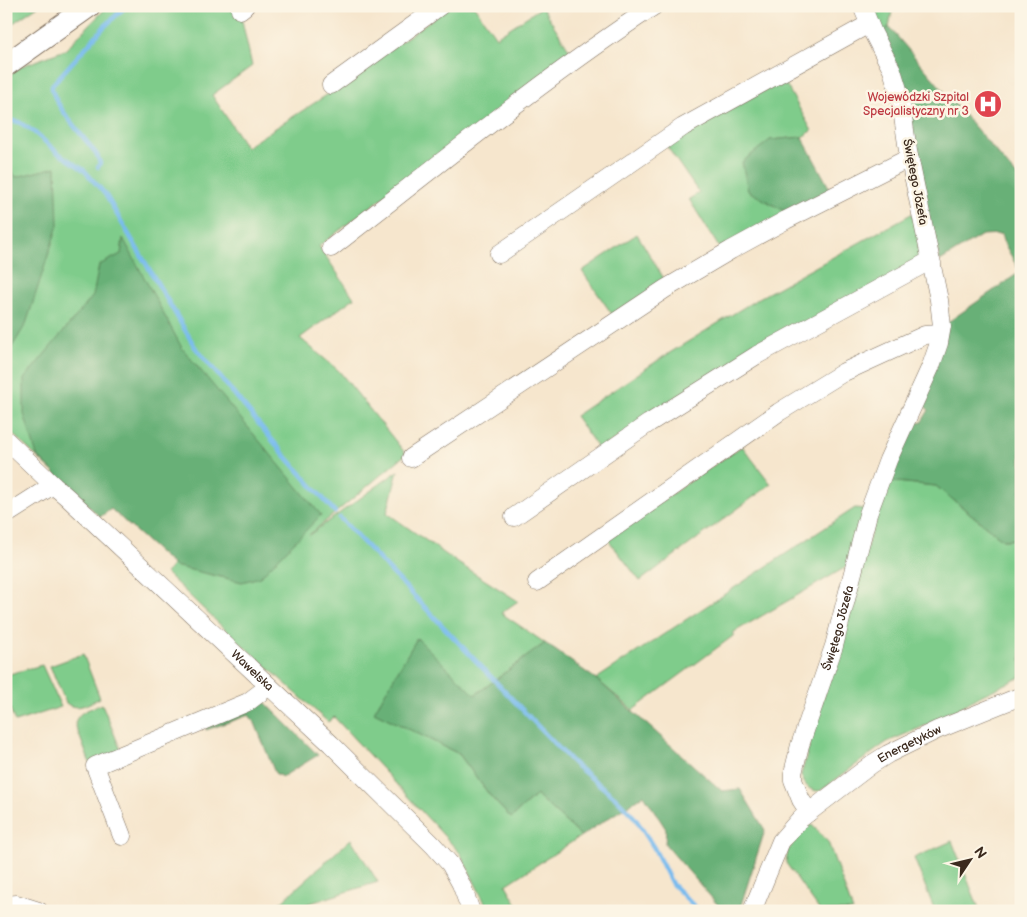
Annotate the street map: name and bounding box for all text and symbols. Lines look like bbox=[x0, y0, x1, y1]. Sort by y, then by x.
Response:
hospital icon: Wojewódzki Szpital Specjalistyczny nr 3 bbox=[973, 89, 1003, 119]
place label: Wojewódzki Szpital Specjalistyczny nr 3 bbox=[863, 90, 969, 119]
street label: Świętego Józefa bbox=[899, 137, 933, 227]
street label: Świętego Józefa bbox=[817, 584, 857, 672]
street label: Wawelska bbox=[228, 647, 277, 694]
street label: Energetyków bbox=[875, 722, 944, 766]
north arrow bbox=[944, 834, 994, 884]
text: N bbox=[970, 844, 990, 862]

